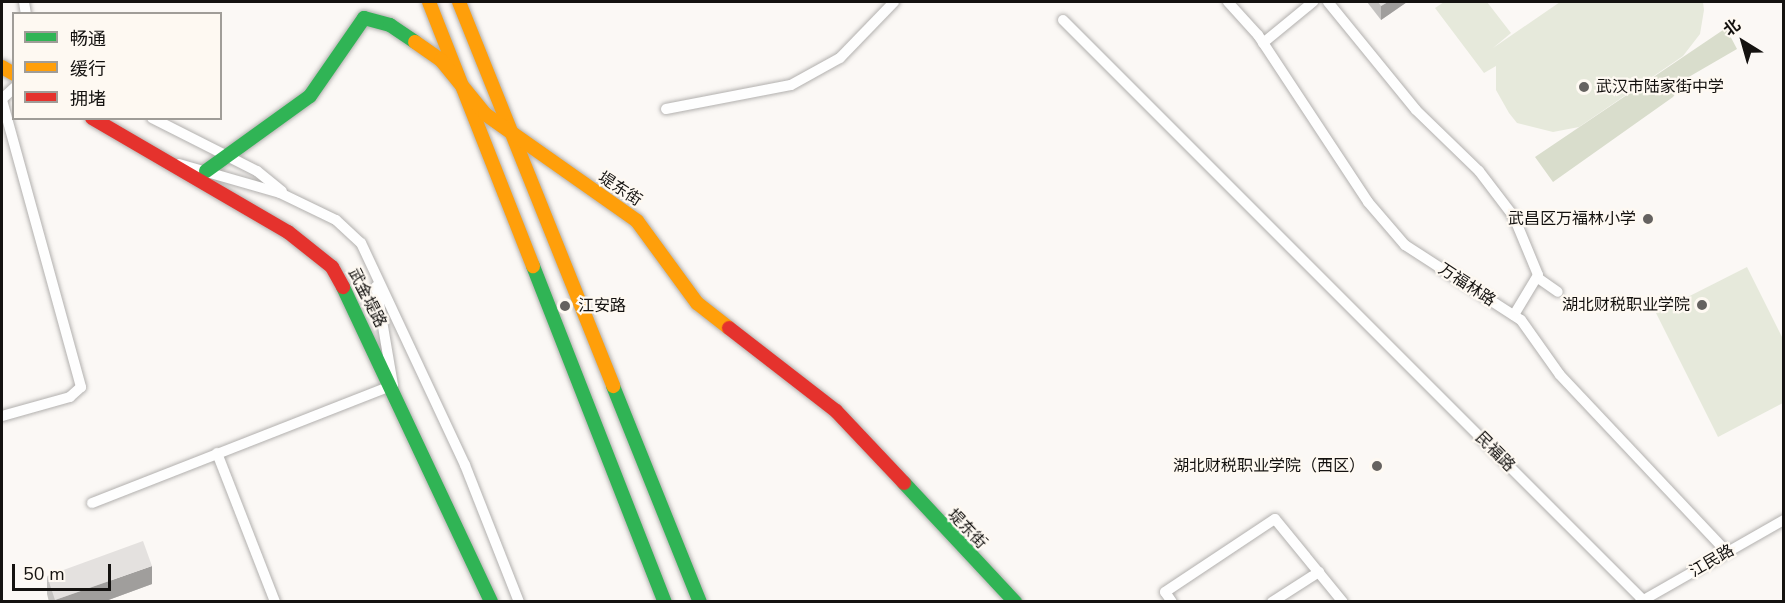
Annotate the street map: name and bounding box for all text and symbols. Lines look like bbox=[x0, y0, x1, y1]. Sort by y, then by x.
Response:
legend bbox=[12, 12, 222, 120]
north arrow bbox=[1713, 12, 1773, 72]
text: 北 bbox=[1719, 14, 1745, 41]
text: 畅通 bbox=[70, 27, 106, 51]
text: 缓行 bbox=[70, 57, 106, 81]
place label: 武汉市陆家街中学 bbox=[1596, 77, 1724, 97]
marker: 武汉市陆家街中学 bbox=[1577, 80, 1591, 94]
text: 拥堵 bbox=[70, 87, 106, 111]
street label: 堤东街 bbox=[595, 168, 645, 210]
place label: 武昌区万福林小学 bbox=[1508, 209, 1636, 229]
marker: 武昌区万福林小学 bbox=[1641, 212, 1655, 226]
street label: 万福林路 bbox=[1435, 260, 1499, 310]
street label: 武金堤路 bbox=[344, 265, 390, 331]
place label: 湖北财税职业学院 bbox=[1562, 295, 1690, 315]
place label: 江安路 bbox=[578, 296, 626, 316]
marker: 江安路 bbox=[556, 297, 574, 315]
marker: 湖北财税职业学院 bbox=[1695, 298, 1709, 312]
street label: 民福路 bbox=[1471, 428, 1519, 476]
place label: 湖北财税职业学院（西区） bbox=[1173, 456, 1365, 476]
marker: 湖北财税职业学院（西区） bbox=[1370, 459, 1384, 473]
street label: 堤东街 bbox=[943, 505, 991, 553]
street label: 江民路 bbox=[1686, 541, 1738, 581]
scale bar bbox=[15, 552, 114, 590]
text: 50 m bbox=[23, 562, 65, 586]

